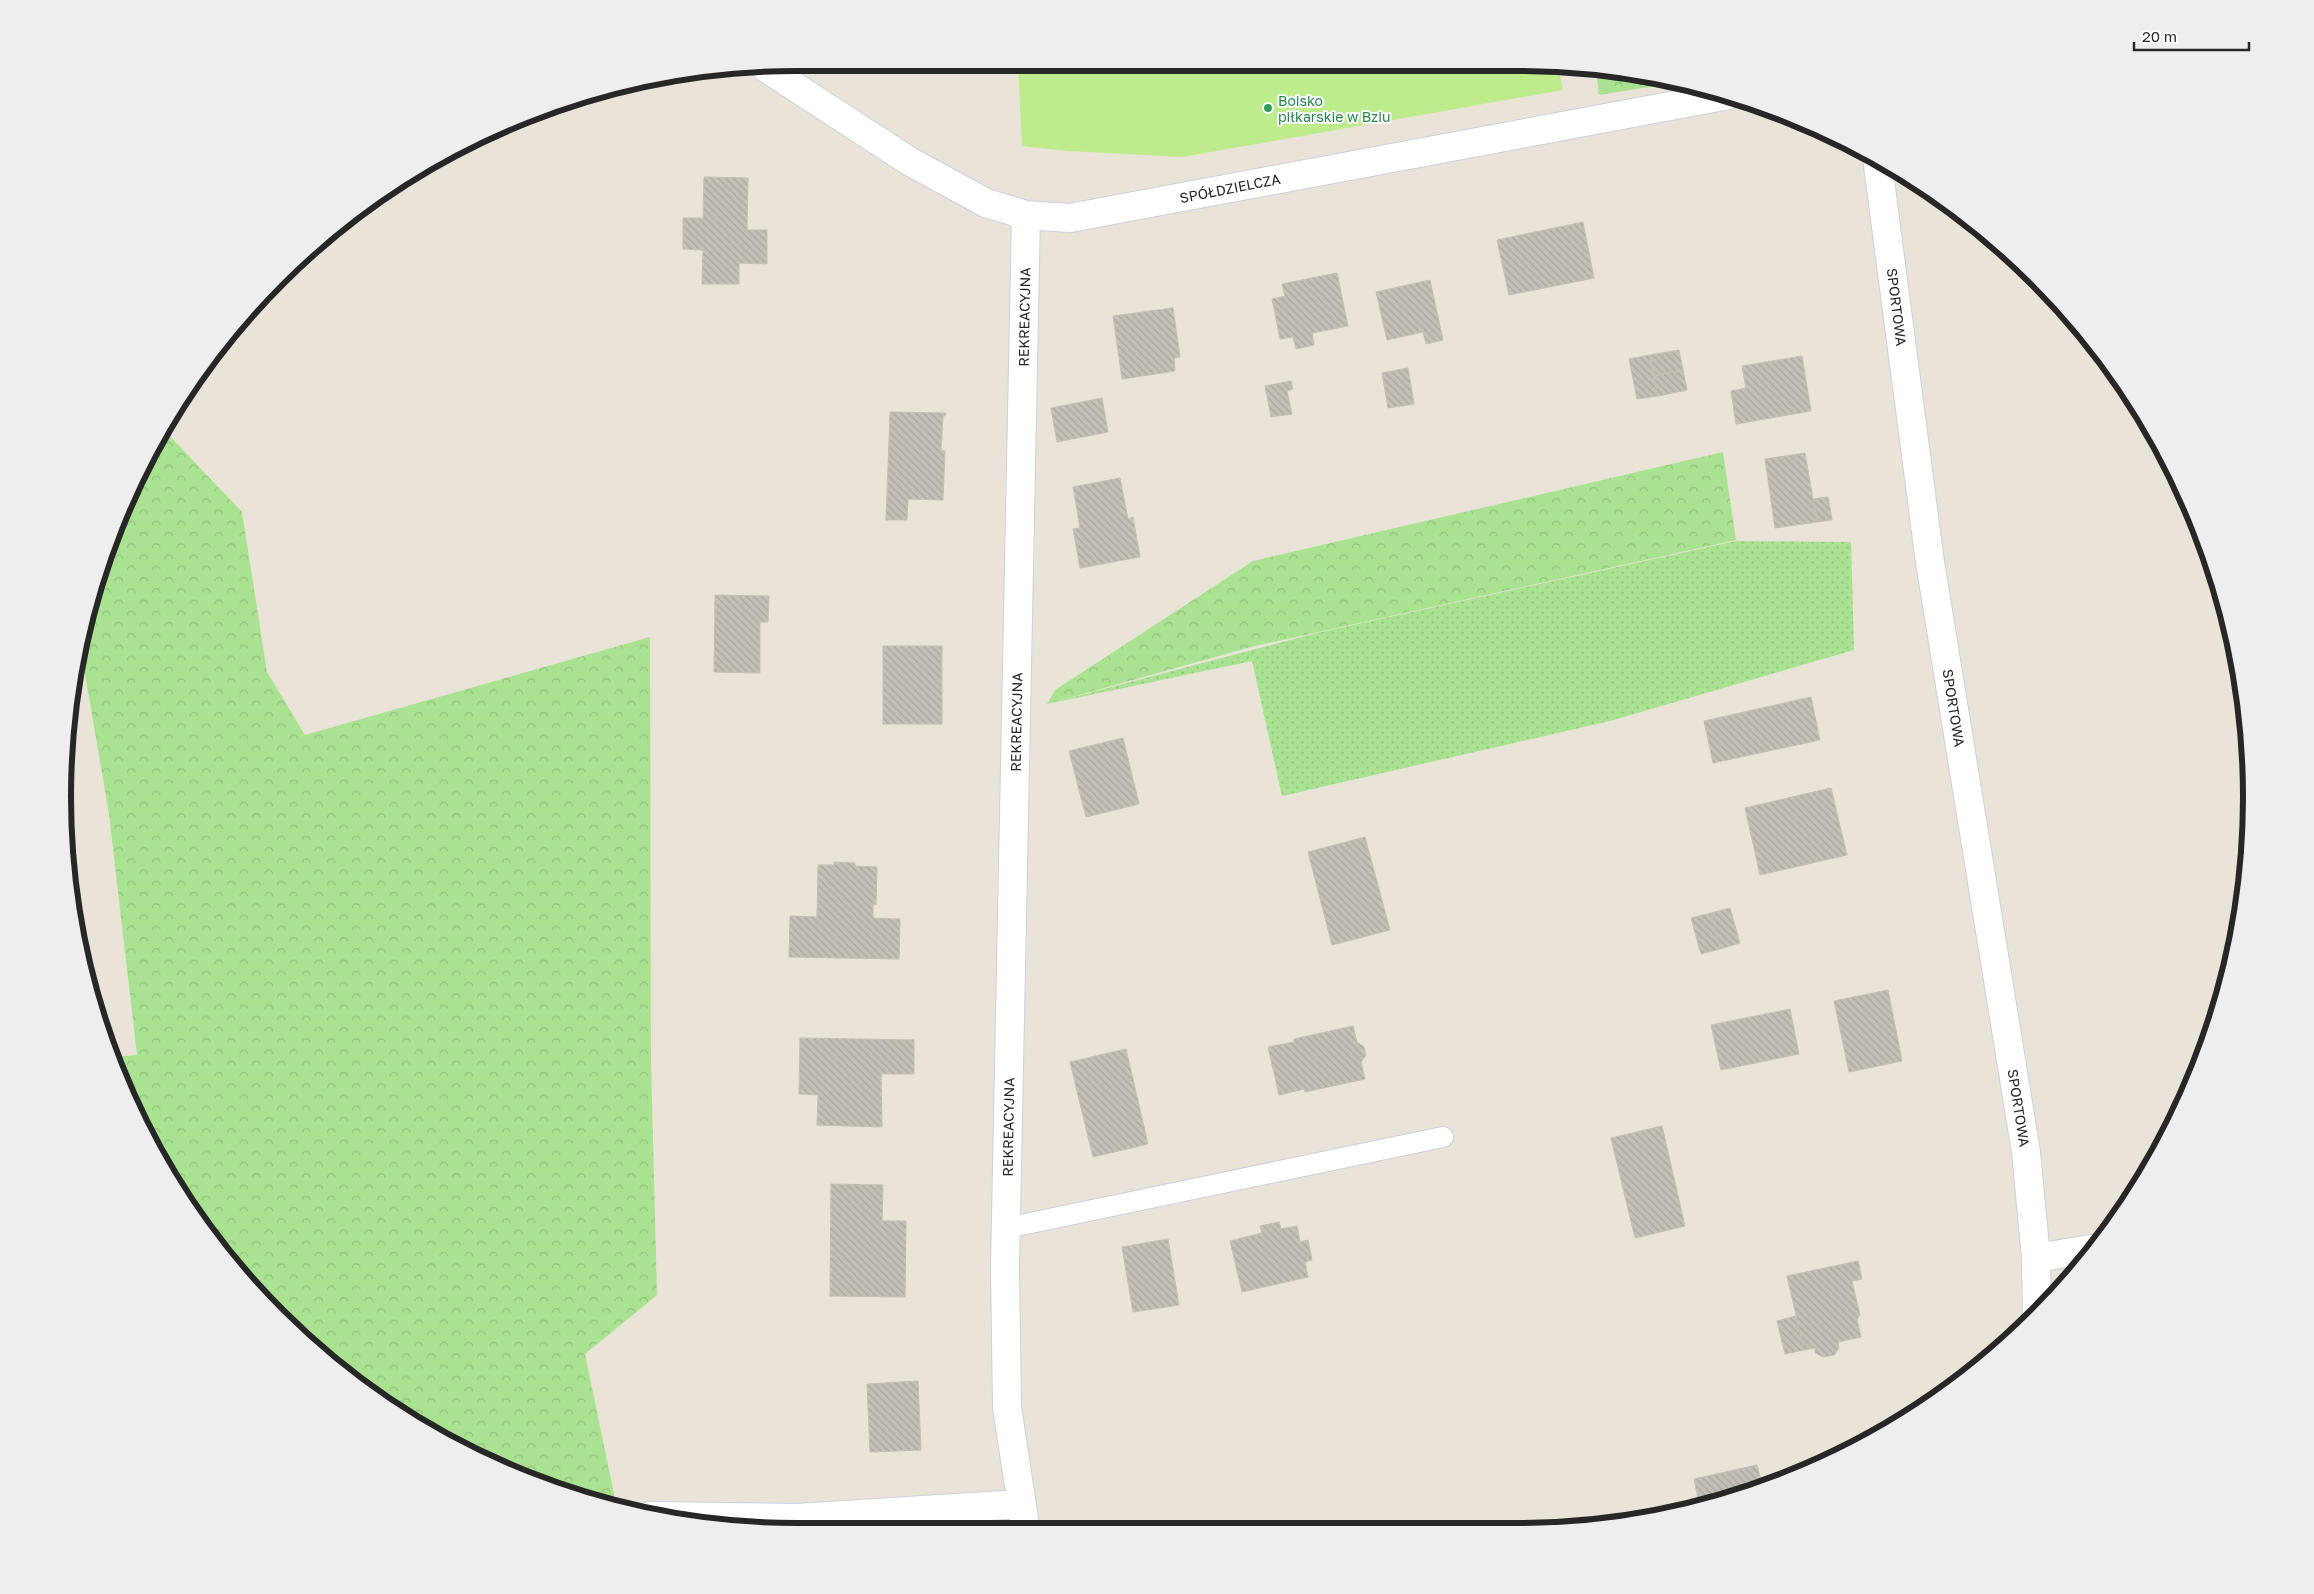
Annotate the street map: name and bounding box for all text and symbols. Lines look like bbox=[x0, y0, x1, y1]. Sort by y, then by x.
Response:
scale bar bbox=[2134, 20, 2249, 52]
text: 20 m bbox=[2142, 27, 2177, 45]
place label: Boisko piłkarskie w Bziu bbox=[1278, 92, 1390, 125]
marker: Boisko piłkarskie w Bziu bbox=[1262, 102, 1274, 114]
street label: SPÓŁDZIELCZA bbox=[1178, 170, 1282, 206]
street label: REKREACYJNA bbox=[1015, 267, 1033, 367]
street label: SPORTOWA bbox=[1884, 267, 1910, 348]
street label: SPORTOWA bbox=[1939, 668, 1969, 749]
street label: REKREACYJNA bbox=[1007, 672, 1025, 772]
street label: SPORTOWA bbox=[2004, 1068, 2034, 1149]
street label: REKREACYJNA bbox=[999, 1077, 1017, 1177]

